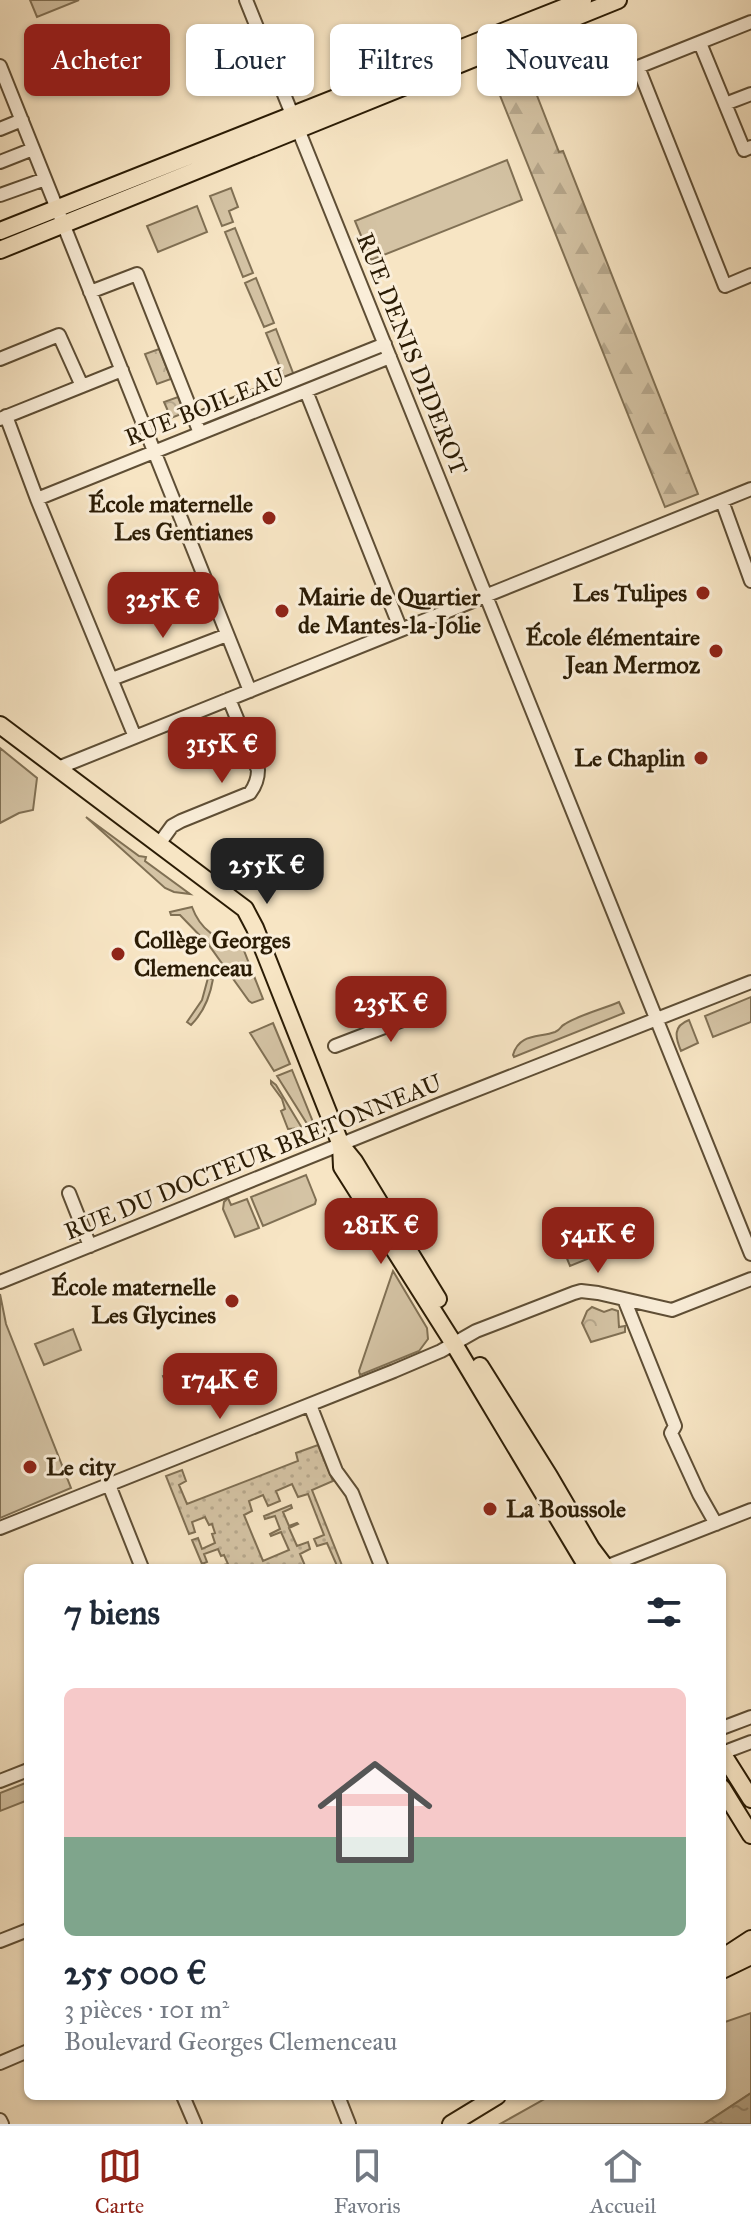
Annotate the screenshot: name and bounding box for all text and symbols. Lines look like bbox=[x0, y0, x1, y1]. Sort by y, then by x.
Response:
chip: Acheter bbox=[24, 24, 170, 96]
chip: Louer bbox=[186, 24, 314, 96]
chip: Filtres bbox=[330, 24, 461, 96]
chip: Nouveau bbox=[477, 24, 637, 96]
street label: RUE DENIS DIDEROT bbox=[350, 228, 474, 480]
street label: RUE BOILEAU bbox=[120, 361, 290, 453]
place label: École maternelle Les Gentianes bbox=[88, 488, 253, 547]
marker: École maternelle Les Gentianes bbox=[260, 509, 278, 527]
pin: 325K € bbox=[98, 572, 228, 640]
place label: Les Tulipes bbox=[573, 578, 687, 608]
text: 325K € bbox=[126, 582, 200, 614]
place label: Mairie de Quartier de Mantes-la-Jolie bbox=[298, 582, 481, 640]
marker: Les Tulipes bbox=[694, 584, 712, 602]
marker: Mairie de Quartier de Mantes-la-Jolie bbox=[273, 602, 291, 620]
place label: École élémentaire Jean Mermoz bbox=[526, 621, 701, 680]
marker: École élémentaire Jean Mermoz bbox=[707, 642, 725, 660]
pin: 315K € bbox=[157, 717, 287, 785]
text: 315K € bbox=[186, 727, 258, 759]
place label: Le Chaplin bbox=[574, 743, 685, 773]
marker: Le Chaplin bbox=[692, 749, 710, 767]
pin: 255K € bbox=[202, 838, 332, 906]
text: 255K € bbox=[229, 848, 305, 880]
place label: Collège Georges Clemenceau bbox=[134, 925, 291, 983]
marker: Collège Georges Clemenceau bbox=[109, 945, 127, 963]
pin: 235K € bbox=[326, 976, 456, 1044]
text: 235K € bbox=[353, 986, 429, 1018]
street label: RUE DU DOCTEUR BRETONNEAU bbox=[60, 1067, 446, 1247]
pin: 281K € bbox=[316, 1198, 446, 1266]
pin: 541K € bbox=[533, 1207, 663, 1275]
text: 281K € bbox=[343, 1208, 419, 1240]
text: 541K € bbox=[560, 1217, 636, 1249]
place label: École maternelle Les Glycines bbox=[51, 1271, 216, 1330]
marker: École maternelle Les Glycines bbox=[223, 1292, 241, 1310]
pin: 174K € bbox=[155, 1353, 285, 1421]
text: 174K € bbox=[181, 1363, 259, 1395]
place label: Le city bbox=[46, 1452, 117, 1482]
marker: Le city bbox=[21, 1458, 39, 1476]
place label: La Boussole bbox=[506, 1494, 626, 1524]
marker: La Boussole bbox=[481, 1500, 499, 1518]
icon: filters bbox=[642, 1590, 686, 1634]
text: 7 biens bbox=[64, 1592, 160, 1633]
icon: home bbox=[303, 1740, 447, 1884]
text: 255 000 € bbox=[64, 1952, 207, 1993]
text: 3 pièces · 101 m² bbox=[64, 1993, 229, 2025]
text: Boulevard Georges Clemenceau bbox=[64, 2025, 397, 2057]
tab: Carte bbox=[95, 2144, 144, 2219]
tab: Favoris bbox=[334, 2144, 401, 2219]
tab: Accueil bbox=[590, 2144, 656, 2219]

